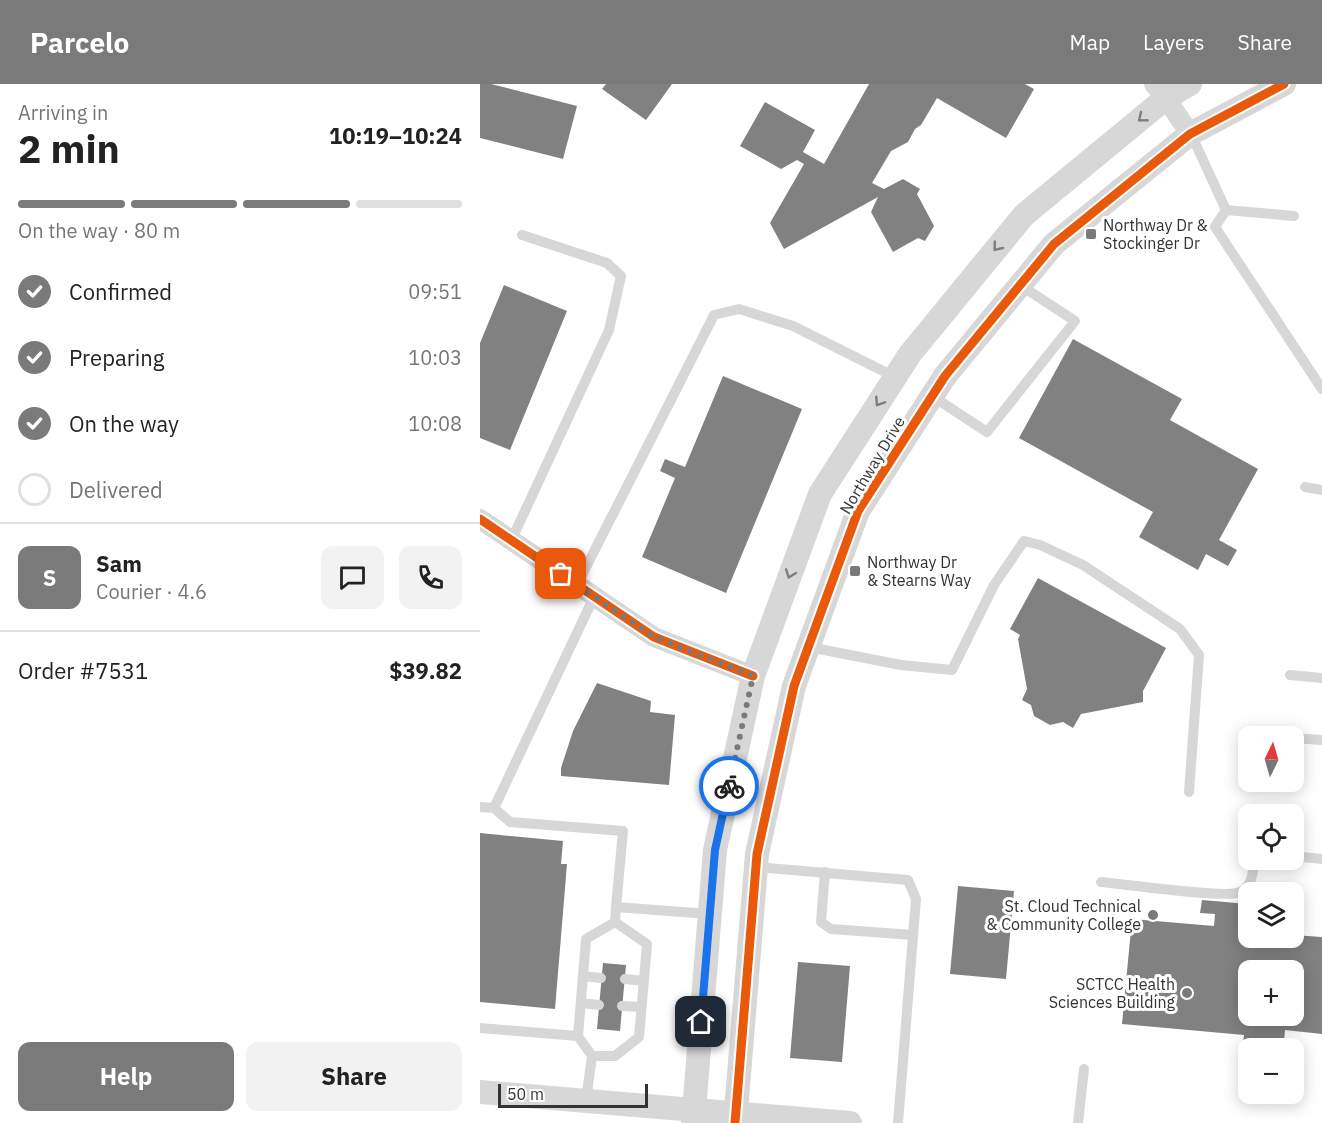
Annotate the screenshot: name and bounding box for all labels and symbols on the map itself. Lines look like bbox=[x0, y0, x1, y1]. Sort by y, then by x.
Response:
one-way arrow bbox=[1138, 111, 1149, 122]
place label: Northway Dr & Stockinger Dr bbox=[1103, 215, 1208, 253]
marker: Northway Dr & Stockinger Dr bbox=[1084, 227, 1098, 241]
one-way arrow bbox=[994, 241, 1005, 252]
one-way arrow bbox=[875, 395, 886, 406]
street label: Northway Drive bbox=[835, 412, 909, 517]
pin bbox=[535, 548, 586, 599]
place label: Northway Dr & Stearns Way bbox=[867, 552, 971, 590]
marker: Northway Dr & Stearns Way bbox=[848, 564, 862, 578]
one-way arrow bbox=[785, 569, 798, 579]
north arrow bbox=[1238, 726, 1304, 792]
courier bbox=[699, 756, 759, 816]
place label: St. Cloud Technical & Community College bbox=[986, 896, 1141, 934]
marker: St. Cloud Technical & Community College bbox=[1146, 908, 1160, 922]
place label: SCTCC Health Sciences Building bbox=[1049, 974, 1176, 1012]
marker: SCTCC Health Sciences Building bbox=[1180, 986, 1194, 1000]
pin bbox=[675, 996, 726, 1047]
scale bar bbox=[498, 1081, 648, 1108]

